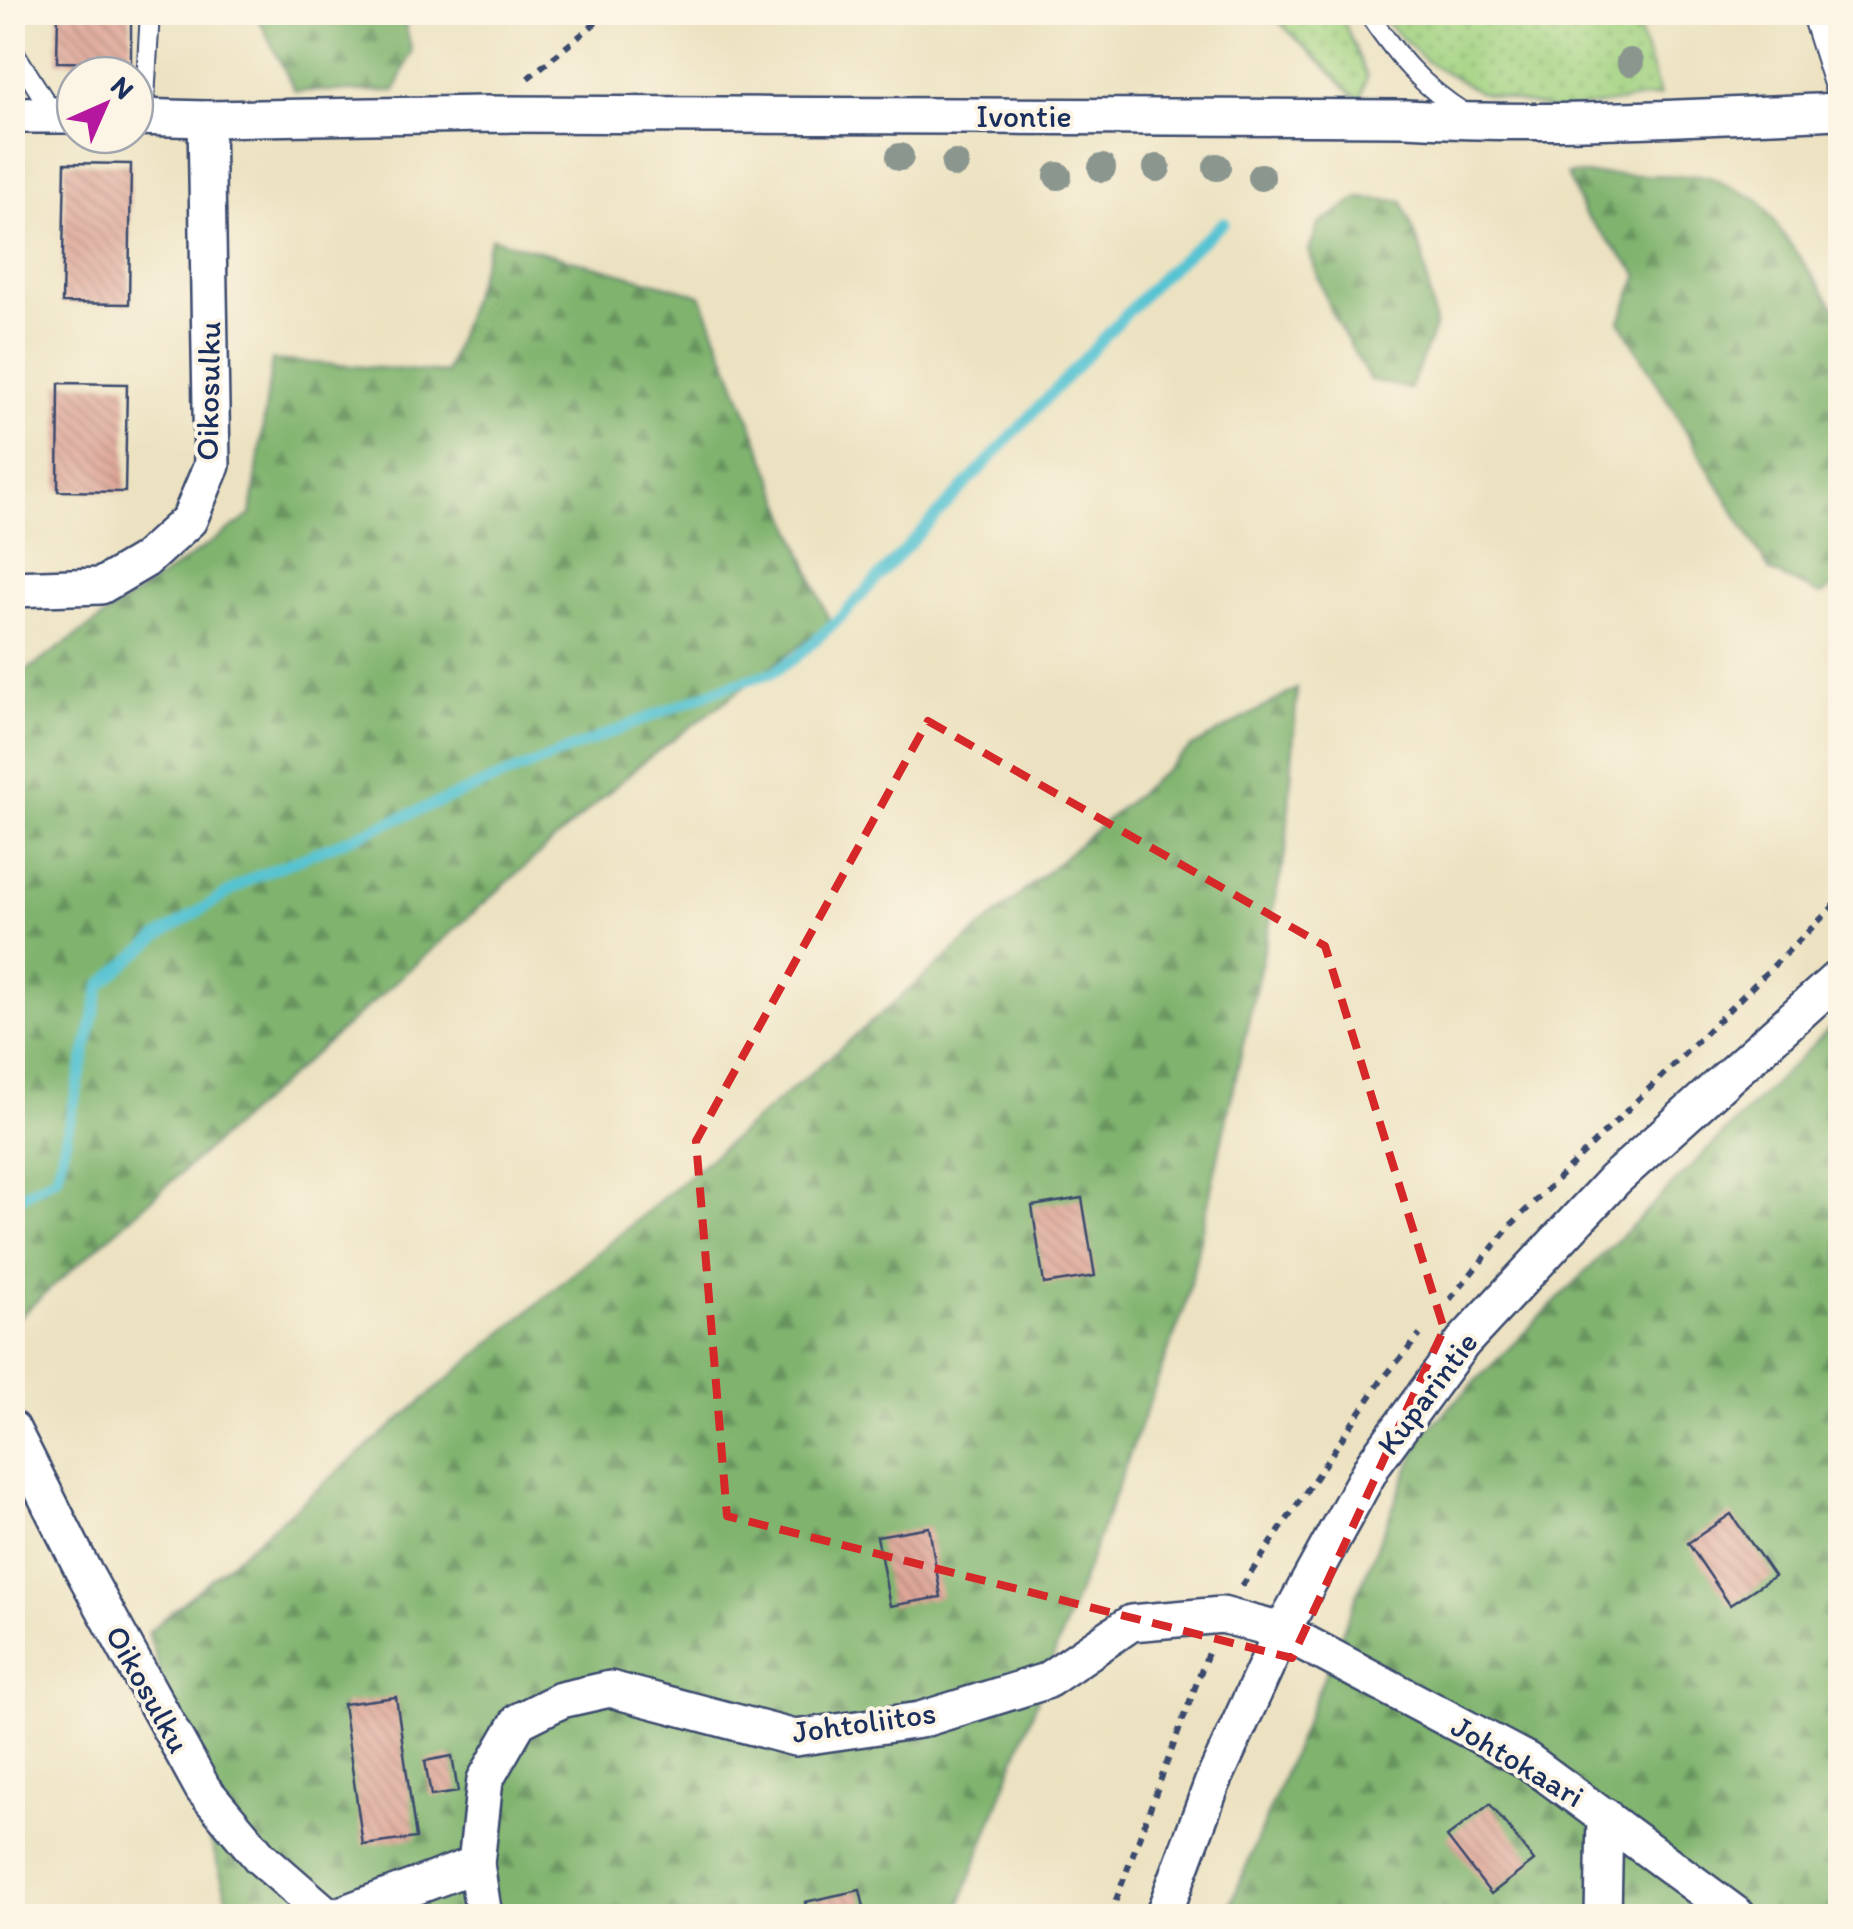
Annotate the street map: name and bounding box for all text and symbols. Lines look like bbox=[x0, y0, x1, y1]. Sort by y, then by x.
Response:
north arrow bbox=[55, 55, 155, 155]
text: N bbox=[104, 69, 141, 106]
street label: Ivontie bbox=[976, 97, 1072, 135]
street label: Oikosulku bbox=[188, 321, 228, 461]
street label: Kuparintie bbox=[1368, 1324, 1486, 1462]
street label: Oikosulku bbox=[98, 1619, 198, 1759]
street label: Johtoliitos bbox=[790, 1693, 938, 1751]
street label: Johtokaari bbox=[1445, 1707, 1591, 1815]

